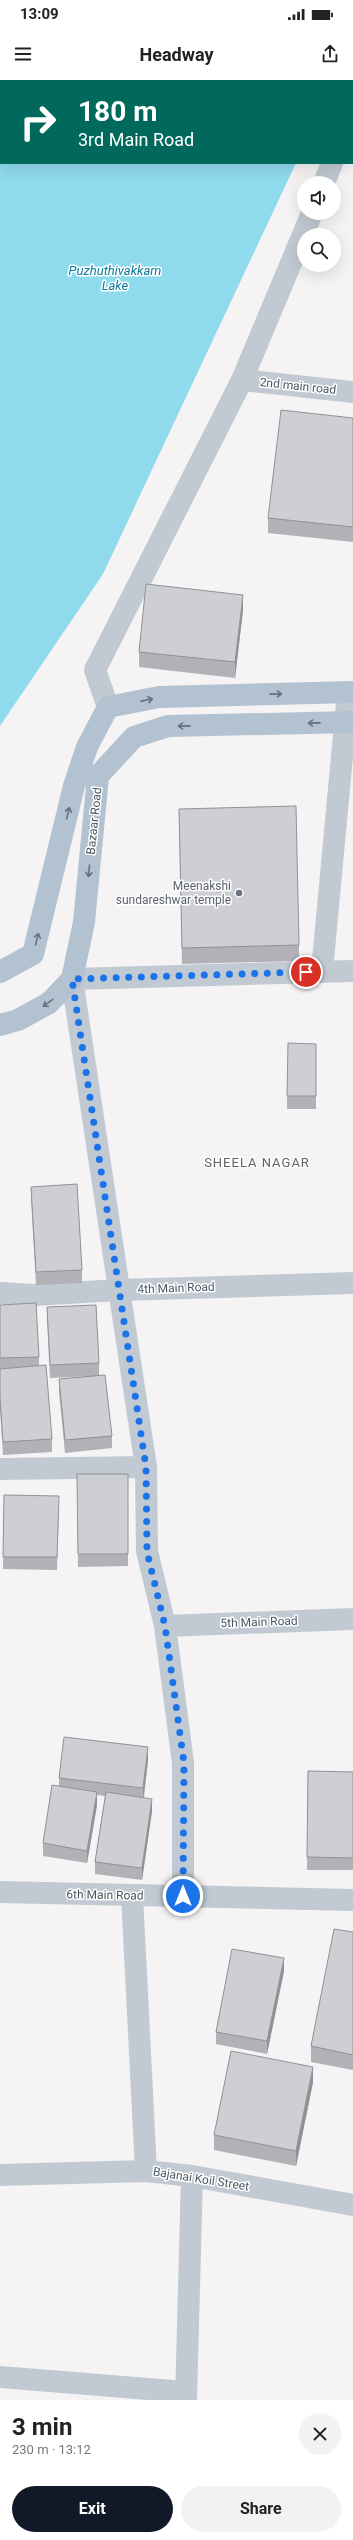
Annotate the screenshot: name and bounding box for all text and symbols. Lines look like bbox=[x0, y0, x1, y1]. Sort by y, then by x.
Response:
text: 13:09 bbox=[20, 5, 59, 23]
icon: menu bbox=[12, 43, 34, 65]
icon: share bbox=[319, 43, 341, 65]
text: Headway bbox=[140, 44, 213, 65]
text: 180 m bbox=[78, 95, 157, 128]
icon: right bbox=[12, 96, 64, 148]
text: 3rd Main Road bbox=[78, 129, 194, 150]
map controls bbox=[297, 176, 341, 272]
button: sound bbox=[297, 176, 341, 220]
button: search bbox=[297, 228, 341, 272]
water label: Puzhuthivakkam Lake bbox=[69, 263, 161, 293]
street label: 2nd main road bbox=[259, 375, 337, 397]
one-way arrow bbox=[269, 691, 282, 698]
one-way arrow bbox=[140, 695, 153, 703]
one-way arrow bbox=[308, 719, 321, 726]
one-way arrow bbox=[178, 722, 191, 730]
street label: Bazaar Road bbox=[84, 787, 104, 855]
one-way arrow bbox=[64, 807, 72, 820]
one-way arrow bbox=[85, 864, 92, 877]
place label: Meenakshi sundareshwar temple bbox=[116, 879, 231, 907]
marker: Meenakshi sundareshwar temple bbox=[234, 888, 244, 898]
one-way arrow bbox=[34, 933, 41, 946]
pin bbox=[289, 955, 323, 989]
icon: arrive bbox=[295, 961, 317, 983]
one-way arrow bbox=[42, 999, 53, 1007]
district label: SHEELA NAGAR bbox=[204, 1155, 310, 1170]
street label: 4th Main Road bbox=[137, 1280, 215, 1296]
street label: 5th Main Road bbox=[220, 1614, 298, 1630]
position arrow bbox=[162, 1875, 204, 1917]
street label: 6th Main Road bbox=[66, 1887, 144, 1903]
street label: Bajanai Koil Street bbox=[152, 2164, 250, 2194]
text: 3 min bbox=[12, 2413, 72, 2441]
button: close bbox=[299, 2413, 341, 2455]
text: 230 m · 13:12 bbox=[12, 2442, 91, 2457]
button: Exit bbox=[12, 2486, 173, 2532]
button: Share bbox=[181, 2486, 341, 2532]

